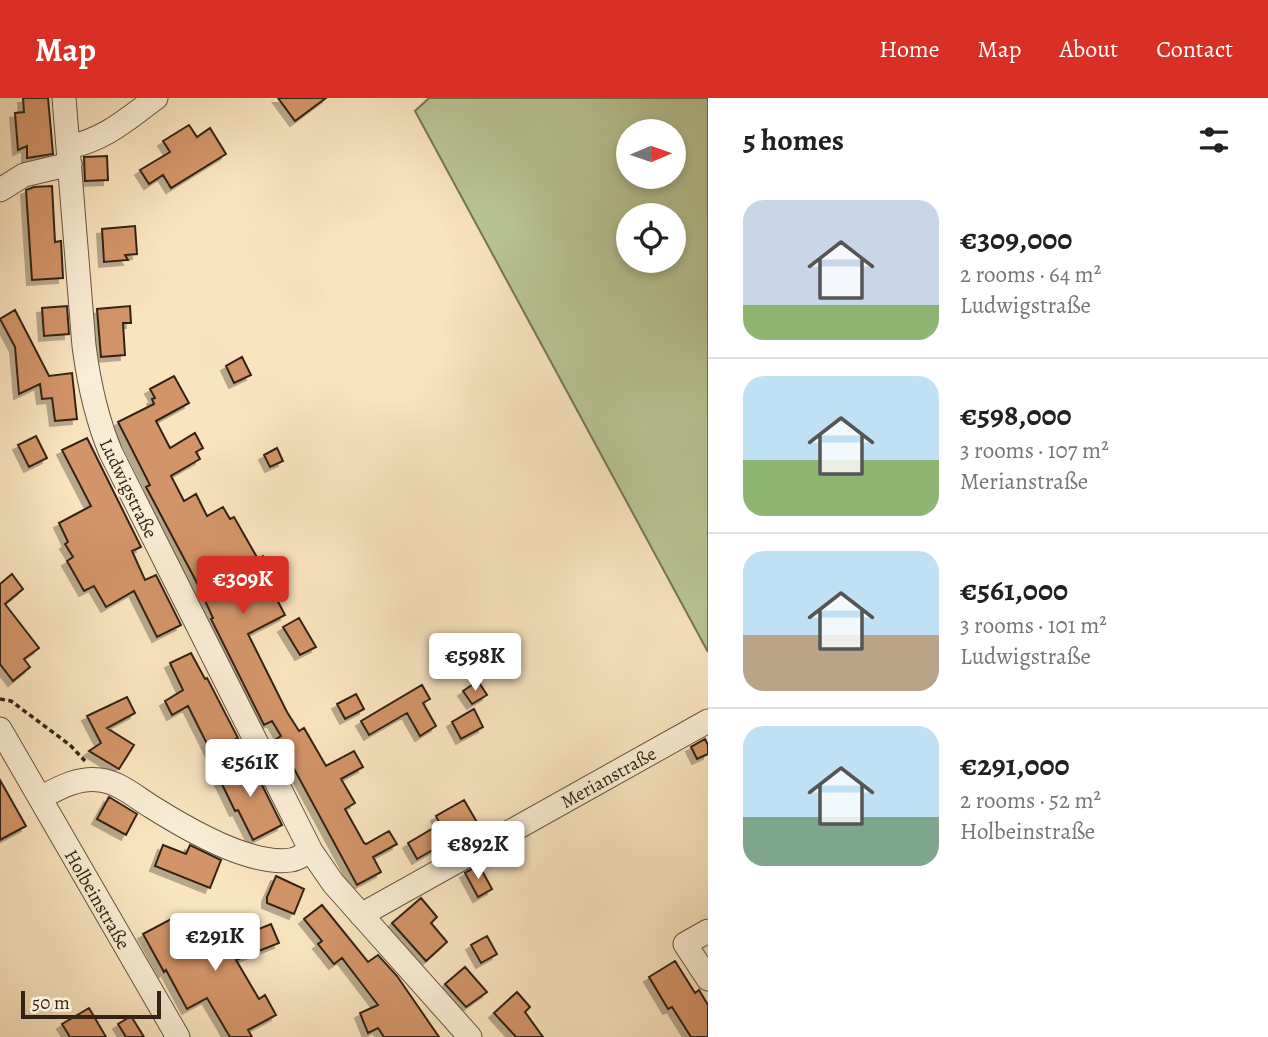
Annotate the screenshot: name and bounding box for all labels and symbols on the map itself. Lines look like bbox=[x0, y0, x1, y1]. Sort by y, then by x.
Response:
north arrow bbox=[616, 119, 686, 189]
street label: Ludwigstraße bbox=[93, 434, 163, 543]
pin: €309K bbox=[194, 556, 292, 616]
pin: €598K bbox=[426, 634, 524, 693]
pin: €561K bbox=[201, 740, 299, 799]
street label: Merianstraße bbox=[556, 741, 661, 815]
pin: €892K bbox=[429, 822, 527, 881]
street label: Holbeinstraße bbox=[58, 845, 136, 954]
pin: €291K bbox=[166, 914, 264, 973]
scale bar bbox=[21, 988, 161, 1020]

